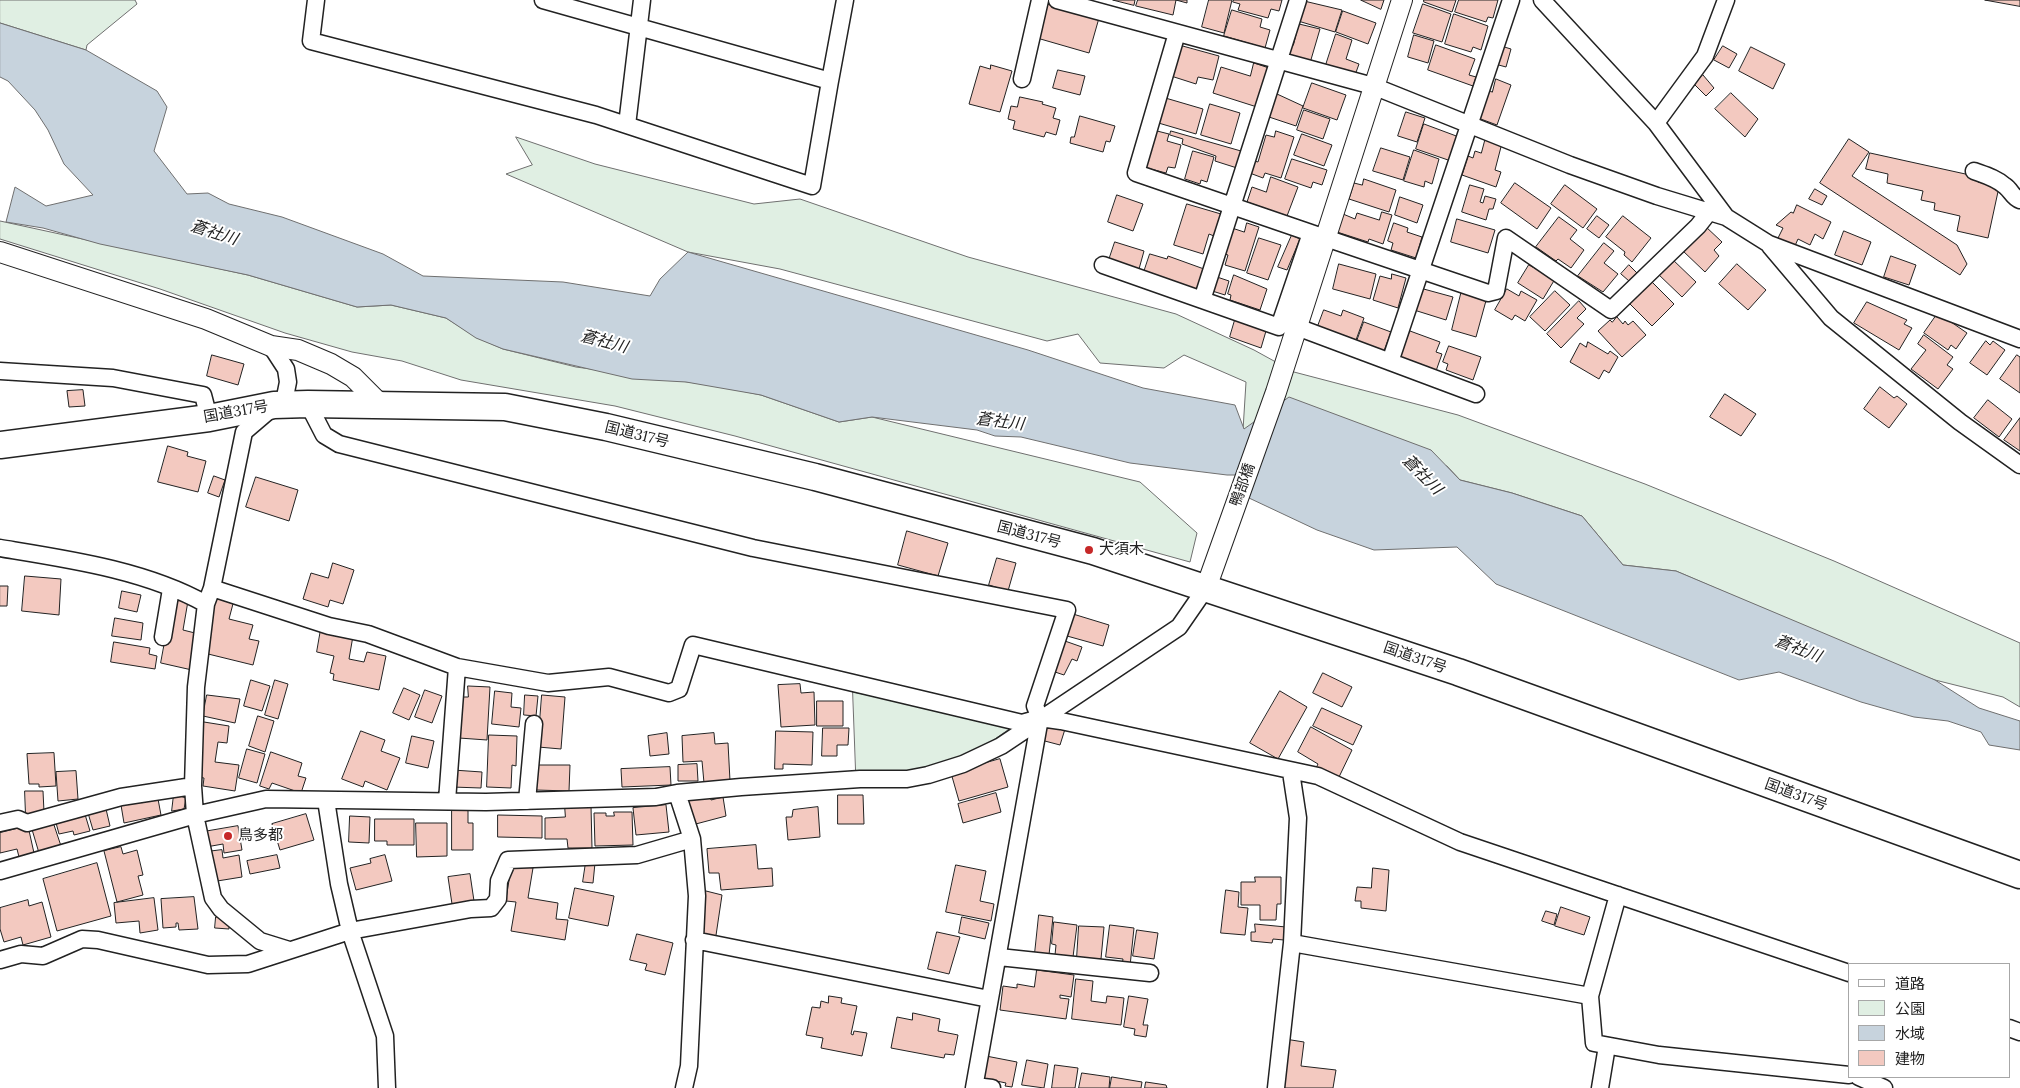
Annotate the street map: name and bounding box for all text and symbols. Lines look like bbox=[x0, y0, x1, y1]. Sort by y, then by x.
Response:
water label: 蒼社川 bbox=[188, 216, 240, 250]
water label: 蒼社川 bbox=[578, 327, 630, 357]
street label: 国道317号 bbox=[202, 397, 270, 427]
water label: 蒼社川 bbox=[975, 410, 1025, 434]
street label: 国道317号 bbox=[603, 418, 671, 452]
water label: 蒼社川 bbox=[1398, 451, 1446, 499]
street label: 鴨部橋 bbox=[1227, 461, 1259, 509]
street label: 国道317号 bbox=[995, 518, 1063, 552]
place label: 大須木 bbox=[1099, 541, 1144, 559]
marker: 大須木 bbox=[1083, 544, 1095, 556]
water label: 蒼社川 bbox=[1772, 631, 1824, 667]
street label: 国道317号 bbox=[1381, 639, 1449, 677]
street label: 国道317号 bbox=[1762, 775, 1830, 815]
place label: 鳥多都 bbox=[238, 827, 283, 845]
marker: 鳥多都 bbox=[222, 830, 234, 842]
legend bbox=[1848, 963, 2010, 1078]
text: 道路 bbox=[1895, 974, 1925, 993]
text: 公園 bbox=[1895, 999, 1925, 1018]
text: 水域 bbox=[1895, 1024, 1925, 1043]
text: 建物 bbox=[1895, 1049, 1925, 1068]

